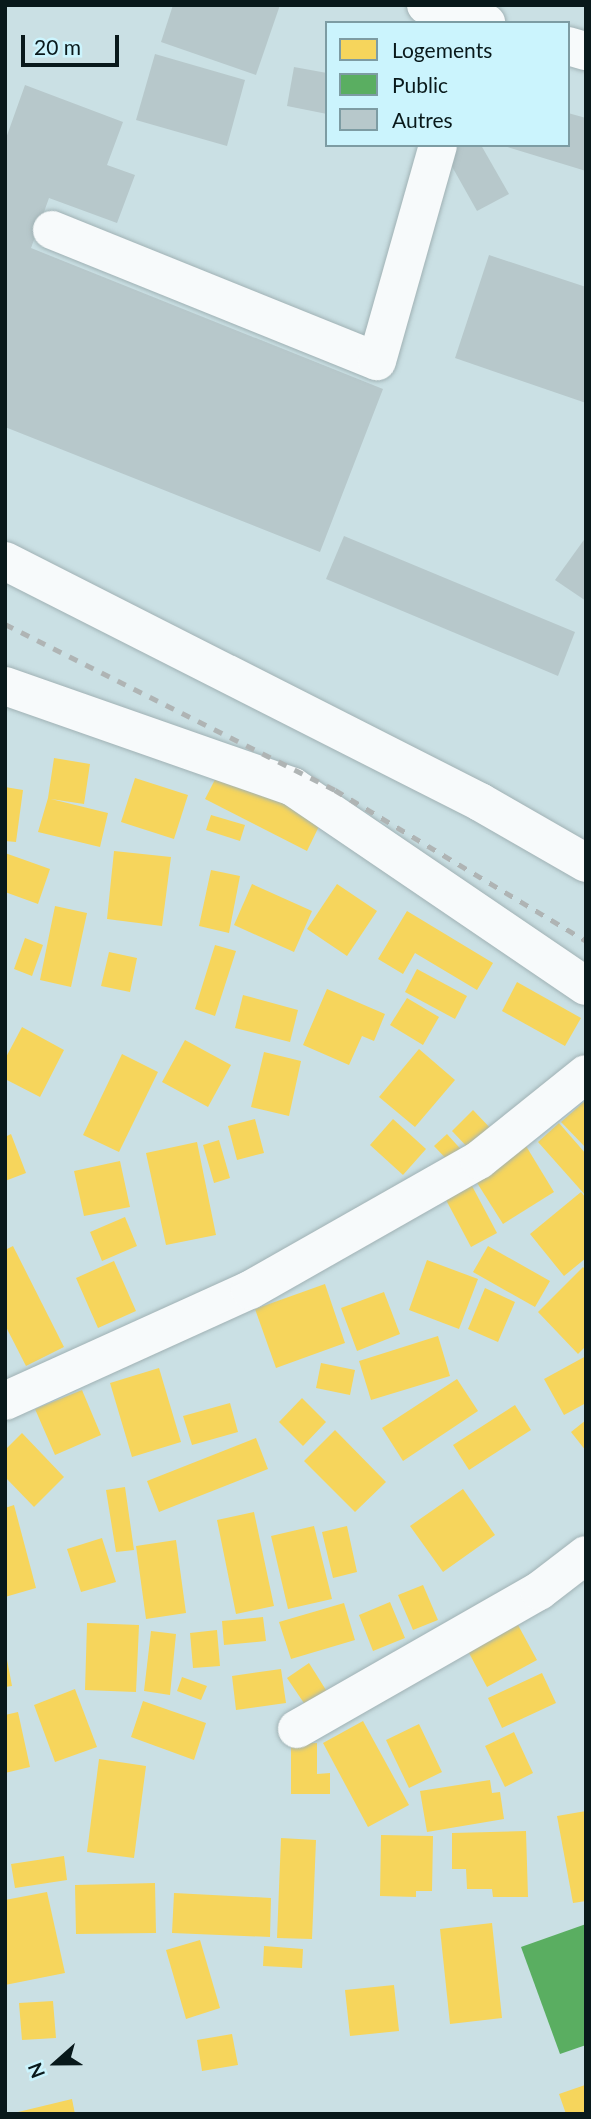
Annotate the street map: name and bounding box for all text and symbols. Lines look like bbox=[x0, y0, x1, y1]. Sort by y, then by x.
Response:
scale bar bbox=[24, 21, 122, 65]
legend bbox=[325, 21, 570, 147]
text: 20 m bbox=[34, 34, 81, 59]
text: Logements bbox=[392, 37, 492, 62]
text: Public bbox=[392, 72, 448, 97]
text: Autres bbox=[392, 107, 453, 132]
north arrow bbox=[21, 2028, 91, 2098]
text: N bbox=[23, 2060, 49, 2082]

